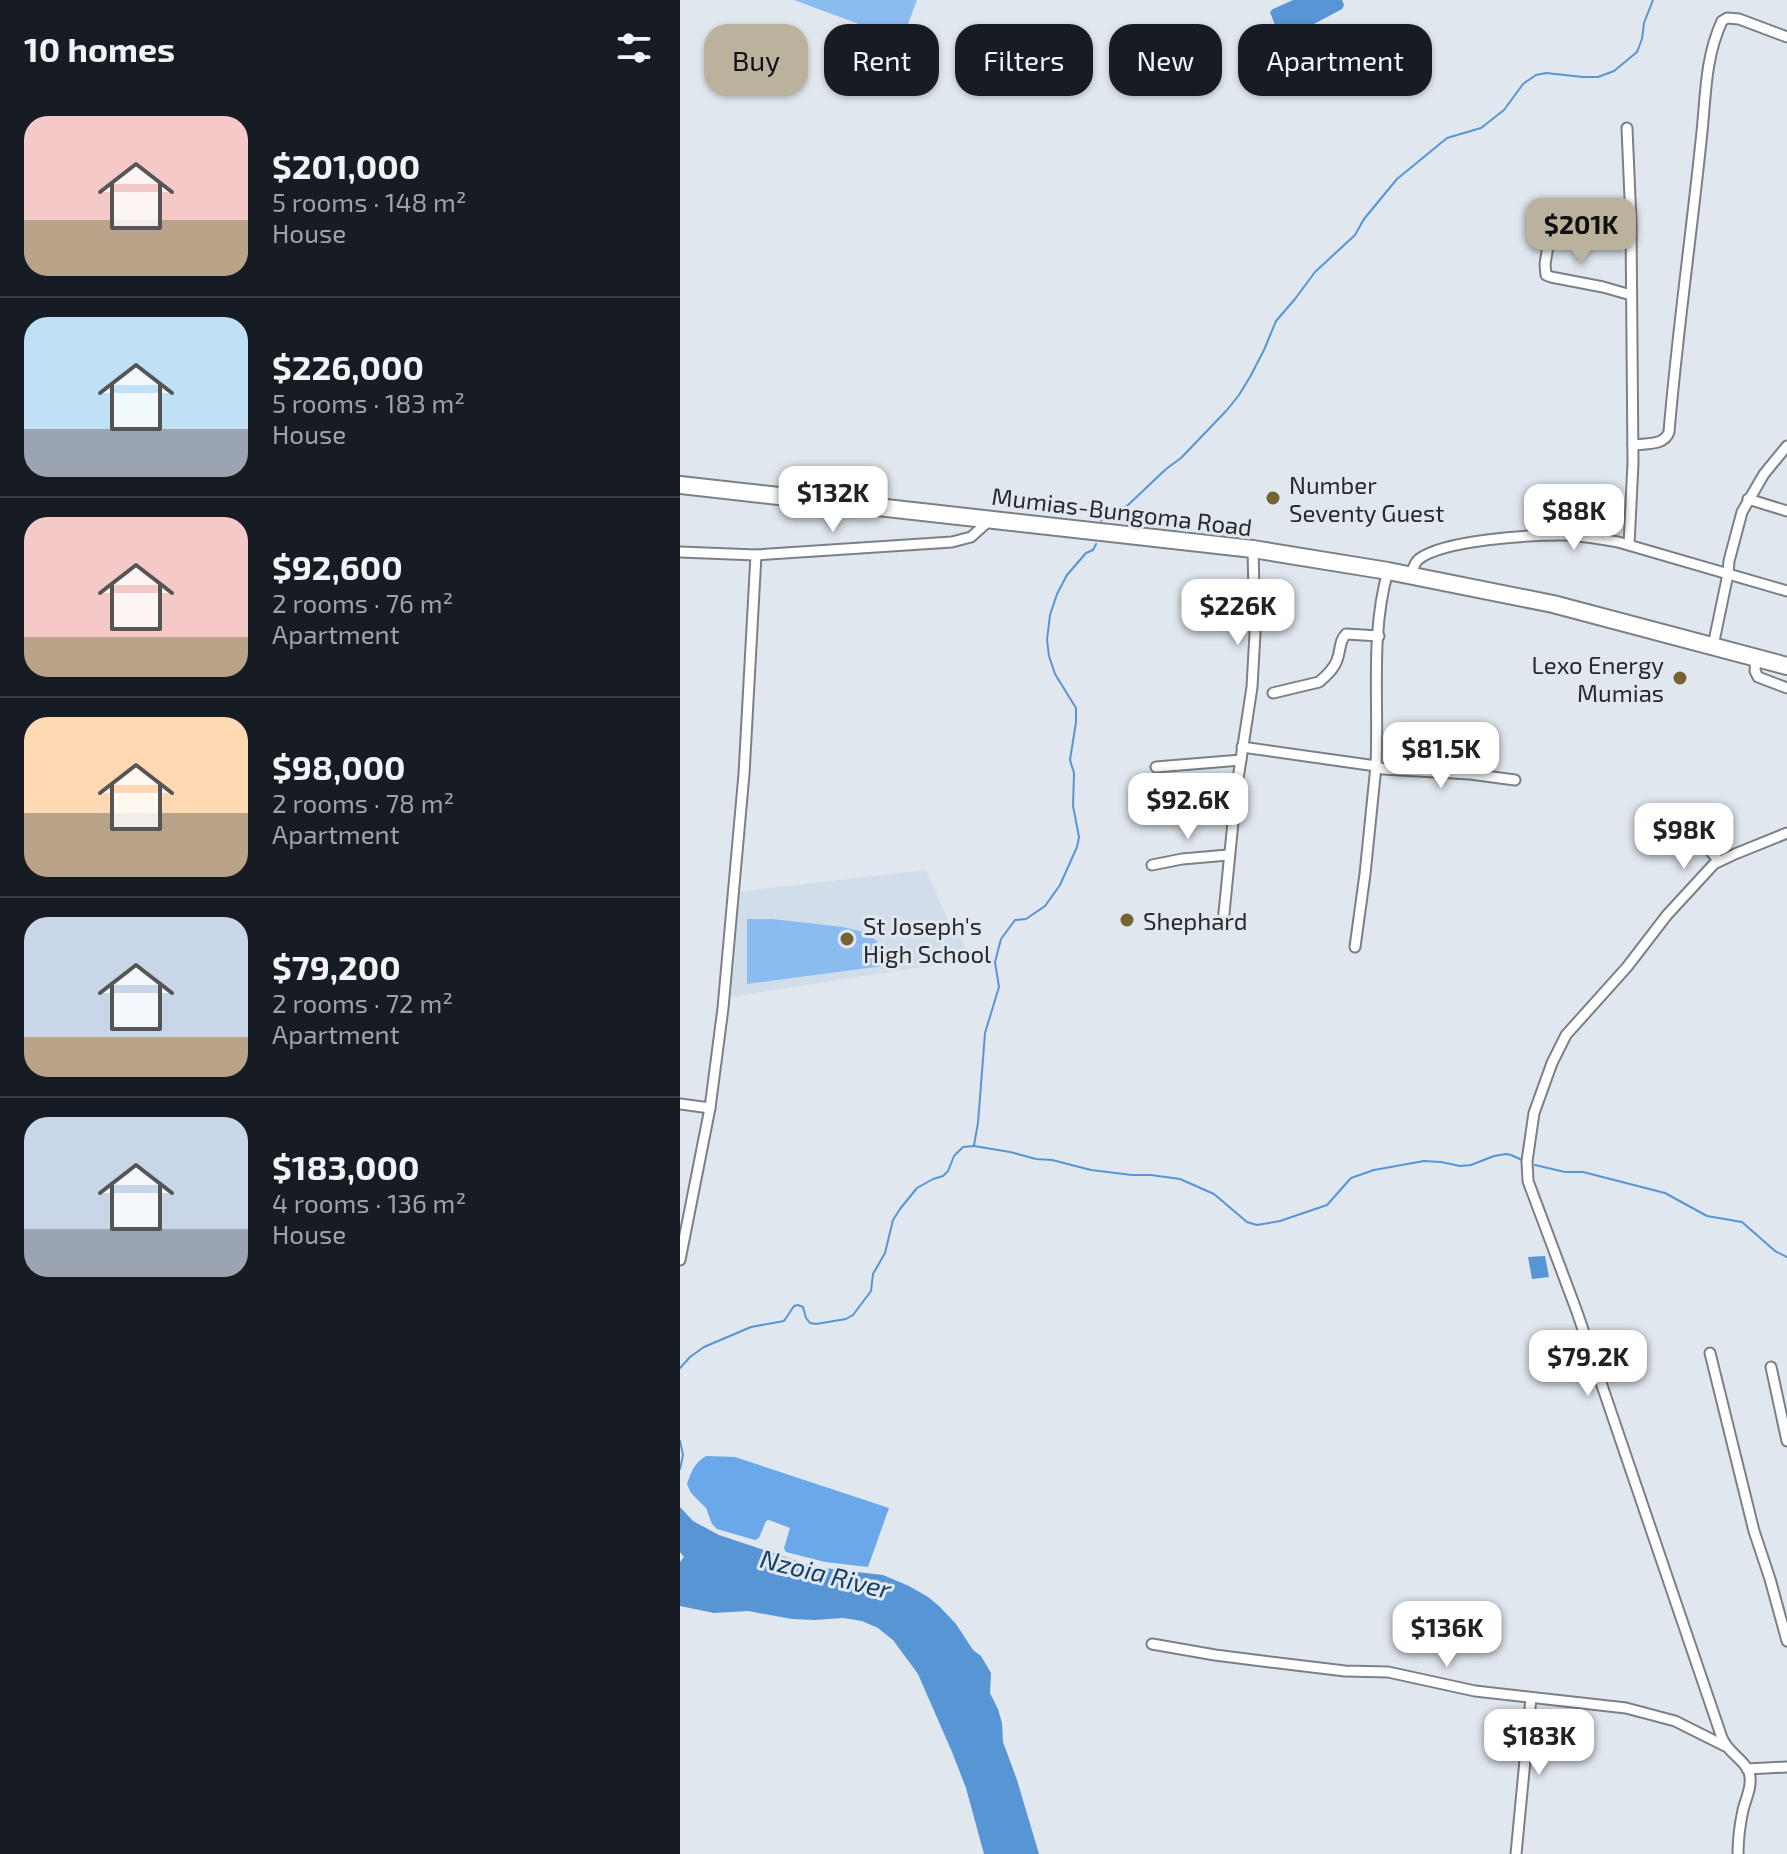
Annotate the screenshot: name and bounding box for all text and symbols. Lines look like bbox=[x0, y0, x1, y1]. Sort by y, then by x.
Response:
chip: Buy bbox=[704, 24, 808, 96]
chip: Rent bbox=[824, 24, 939, 96]
chip: Filters bbox=[955, 24, 1093, 96]
chip: New bbox=[1109, 24, 1222, 96]
chip: Apartment bbox=[1238, 24, 1432, 96]
icon: filters bbox=[612, 26, 656, 70]
text: 10 homes bbox=[24, 28, 175, 69]
text: $201,000 bbox=[272, 145, 420, 186]
icon: home bbox=[88, 148, 184, 244]
text: 5 rooms · 148 m² bbox=[272, 186, 467, 217]
pin: $201K bbox=[1525, 198, 1637, 266]
text: $201K bbox=[1544, 208, 1618, 239]
text: House bbox=[272, 217, 346, 248]
text: $226,000 bbox=[272, 346, 424, 387]
icon: home bbox=[88, 349, 184, 445]
text: 5 rooms · 183 m² bbox=[272, 387, 465, 418]
text: House bbox=[272, 418, 346, 449]
pin: $132K bbox=[777, 466, 889, 534]
place label: Number Seventy Guest bbox=[1289, 470, 1444, 527]
text: $132K bbox=[797, 476, 869, 507]
street label: Mumias-Bungoma Road bbox=[990, 481, 1254, 541]
pin: $88K bbox=[1527, 484, 1621, 552]
marker: Number Seventy Guest bbox=[1264, 489, 1282, 507]
text: $88K bbox=[1542, 494, 1606, 525]
text: $92,600 bbox=[272, 546, 403, 587]
icon: home bbox=[88, 549, 184, 645]
pin: $226K bbox=[1182, 579, 1294, 647]
text: 2 rooms · 76 m² bbox=[272, 587, 453, 618]
text: $226K bbox=[1199, 589, 1277, 620]
text: Apartment bbox=[272, 618, 400, 649]
place label: Lexo Energy Mumias bbox=[1532, 650, 1664, 707]
marker: Lexo Energy Mumias bbox=[1671, 669, 1689, 687]
pin: $81.5K bbox=[1376, 722, 1506, 790]
text: $81.5K bbox=[1401, 732, 1481, 763]
text: $98,000 bbox=[272, 746, 406, 787]
icon: home bbox=[88, 749, 184, 845]
pin: $92.6K bbox=[1123, 773, 1253, 841]
text: $92.6K bbox=[1146, 783, 1230, 814]
text: 2 rooms · 78 m² bbox=[272, 787, 454, 818]
pin: $98K bbox=[1637, 803, 1731, 871]
text: $98K bbox=[1652, 813, 1716, 844]
text: Apartment bbox=[272, 818, 400, 849]
place label: Shephard bbox=[1143, 906, 1247, 935]
place label: St Joseph's High School bbox=[863, 911, 991, 968]
marker: Shephard bbox=[1118, 911, 1136, 929]
marker: St Joseph's High School bbox=[838, 930, 856, 948]
text: $79,200 bbox=[272, 946, 401, 987]
icon: home bbox=[88, 949, 184, 1045]
text: 2 rooms · 72 m² bbox=[272, 987, 453, 1018]
text: Apartment bbox=[272, 1018, 400, 1049]
text: $183,000 bbox=[272, 1146, 419, 1187]
icon: home bbox=[88, 1149, 184, 1245]
text: 4 rooms · 136 m² bbox=[272, 1187, 466, 1218]
text: House bbox=[272, 1218, 346, 1249]
pin: $79.2K bbox=[1523, 1330, 1653, 1398]
text: $79.2K bbox=[1547, 1340, 1629, 1371]
water label: Nzoia River bbox=[757, 1542, 895, 1604]
pin: $136K bbox=[1391, 1601, 1503, 1669]
text: $136K bbox=[1411, 1611, 1483, 1642]
pin: $183K bbox=[1483, 1709, 1595, 1777]
text: $183K bbox=[1502, 1719, 1576, 1750]

